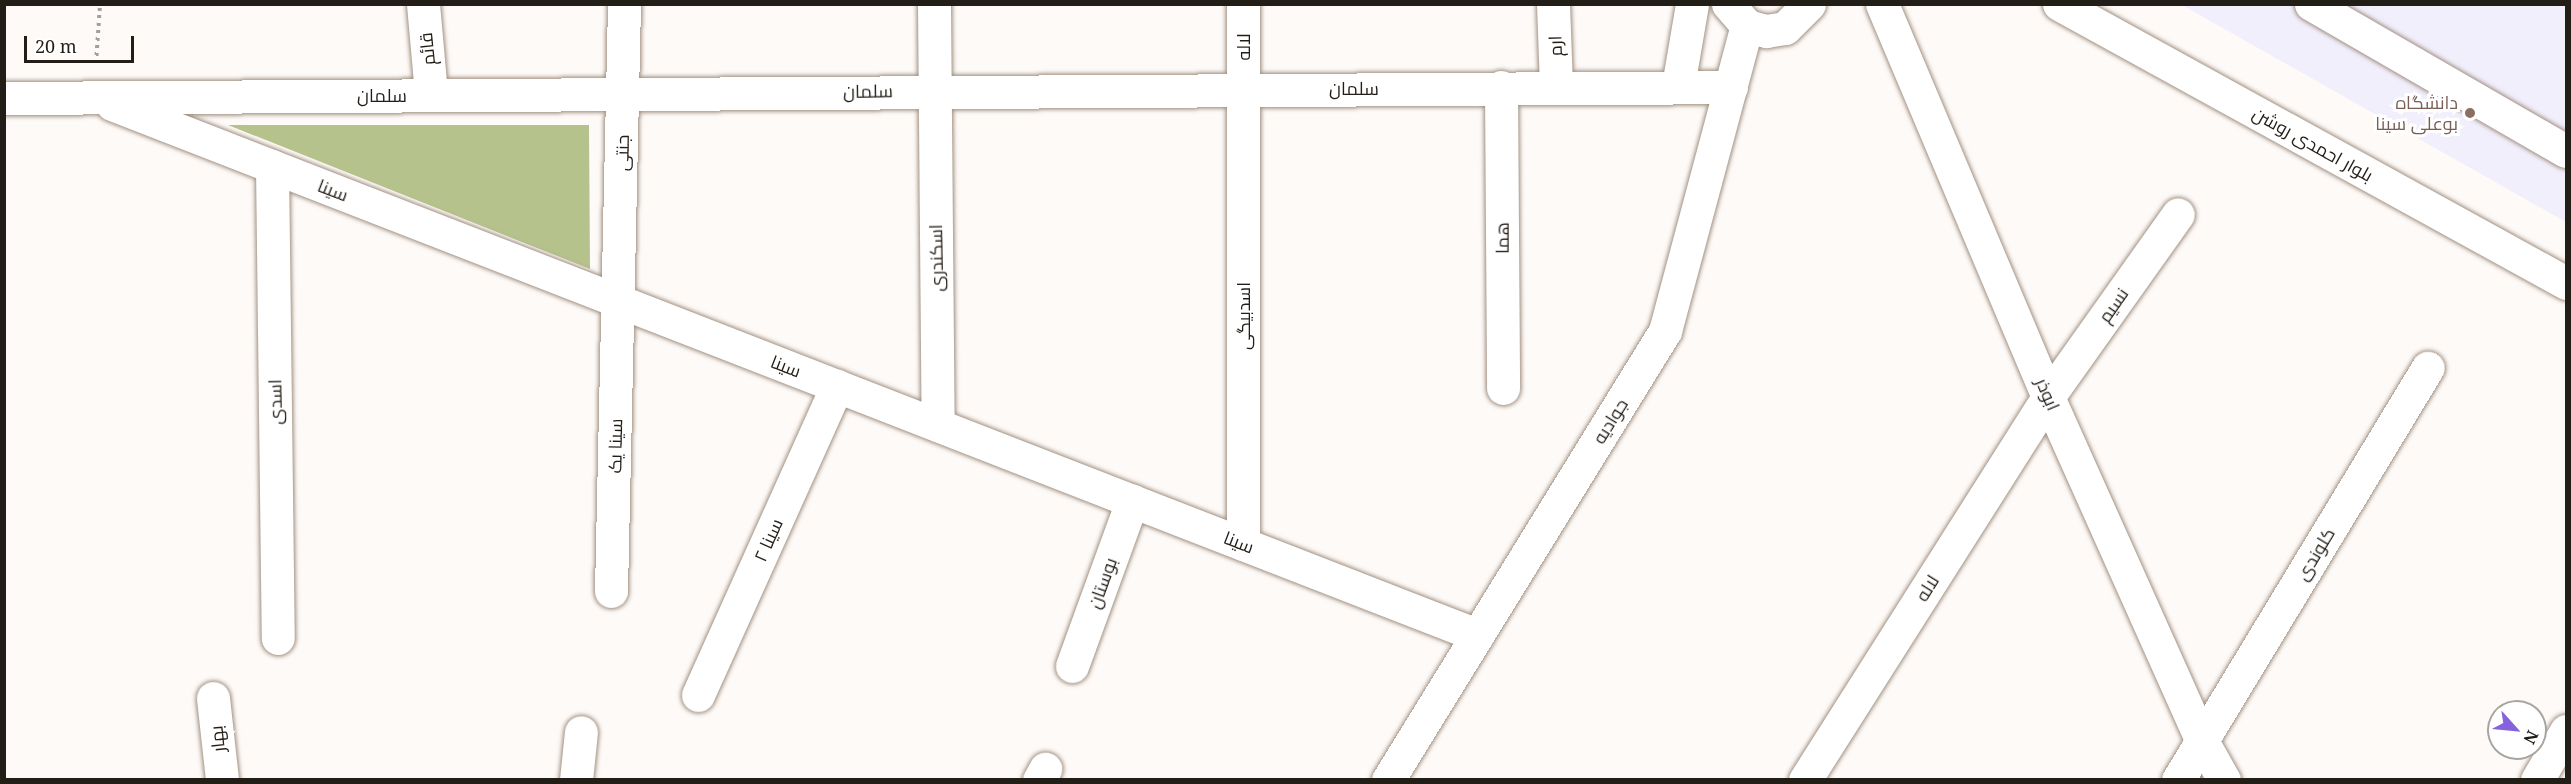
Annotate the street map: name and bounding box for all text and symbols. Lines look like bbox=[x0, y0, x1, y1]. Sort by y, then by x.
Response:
scale bar bbox=[27, 24, 136, 62]
street label: قائم bbox=[415, 32, 439, 66]
text: 20 m bbox=[35, 34, 77, 58]
street label: لاله bbox=[1232, 34, 1254, 60]
street label: ارم bbox=[1544, 35, 1566, 57]
street label: سلمان bbox=[1329, 77, 1379, 99]
street label: سلمان bbox=[843, 80, 893, 102]
street label: سلمان bbox=[357, 84, 407, 106]
place label: دانشگاه بوعلی سینا bbox=[2375, 92, 2458, 134]
street label: بلوار احمدی روشن bbox=[2249, 102, 2377, 186]
marker: دانشگاه بوعلی سینا bbox=[2463, 106, 2477, 120]
street label: جنتی bbox=[611, 135, 633, 171]
street label: سینا bbox=[315, 174, 351, 206]
street label: هما bbox=[1491, 222, 1513, 254]
street label: اسکندری bbox=[925, 224, 947, 292]
street label: اسدبیگی bbox=[1232, 282, 1254, 350]
street label: نسیم bbox=[2093, 283, 2133, 327]
street label: سینا bbox=[768, 350, 804, 382]
street label: ابوذر bbox=[2032, 374, 2064, 414]
street label: اسدی bbox=[264, 379, 286, 425]
street label: جوادیه bbox=[1588, 394, 1632, 448]
street label: سینا یک bbox=[604, 418, 626, 474]
street label: سینا ۲ bbox=[749, 515, 787, 565]
street label: کلوندی bbox=[2291, 524, 2339, 584]
street label: سینا bbox=[1221, 526, 1257, 558]
street label: بوستان bbox=[1083, 555, 1121, 611]
street label: لاله bbox=[1911, 571, 1943, 605]
north arrow bbox=[2487, 700, 2547, 760]
street label: بهار bbox=[205, 725, 229, 753]
text: N bbox=[2519, 727, 2544, 748]

